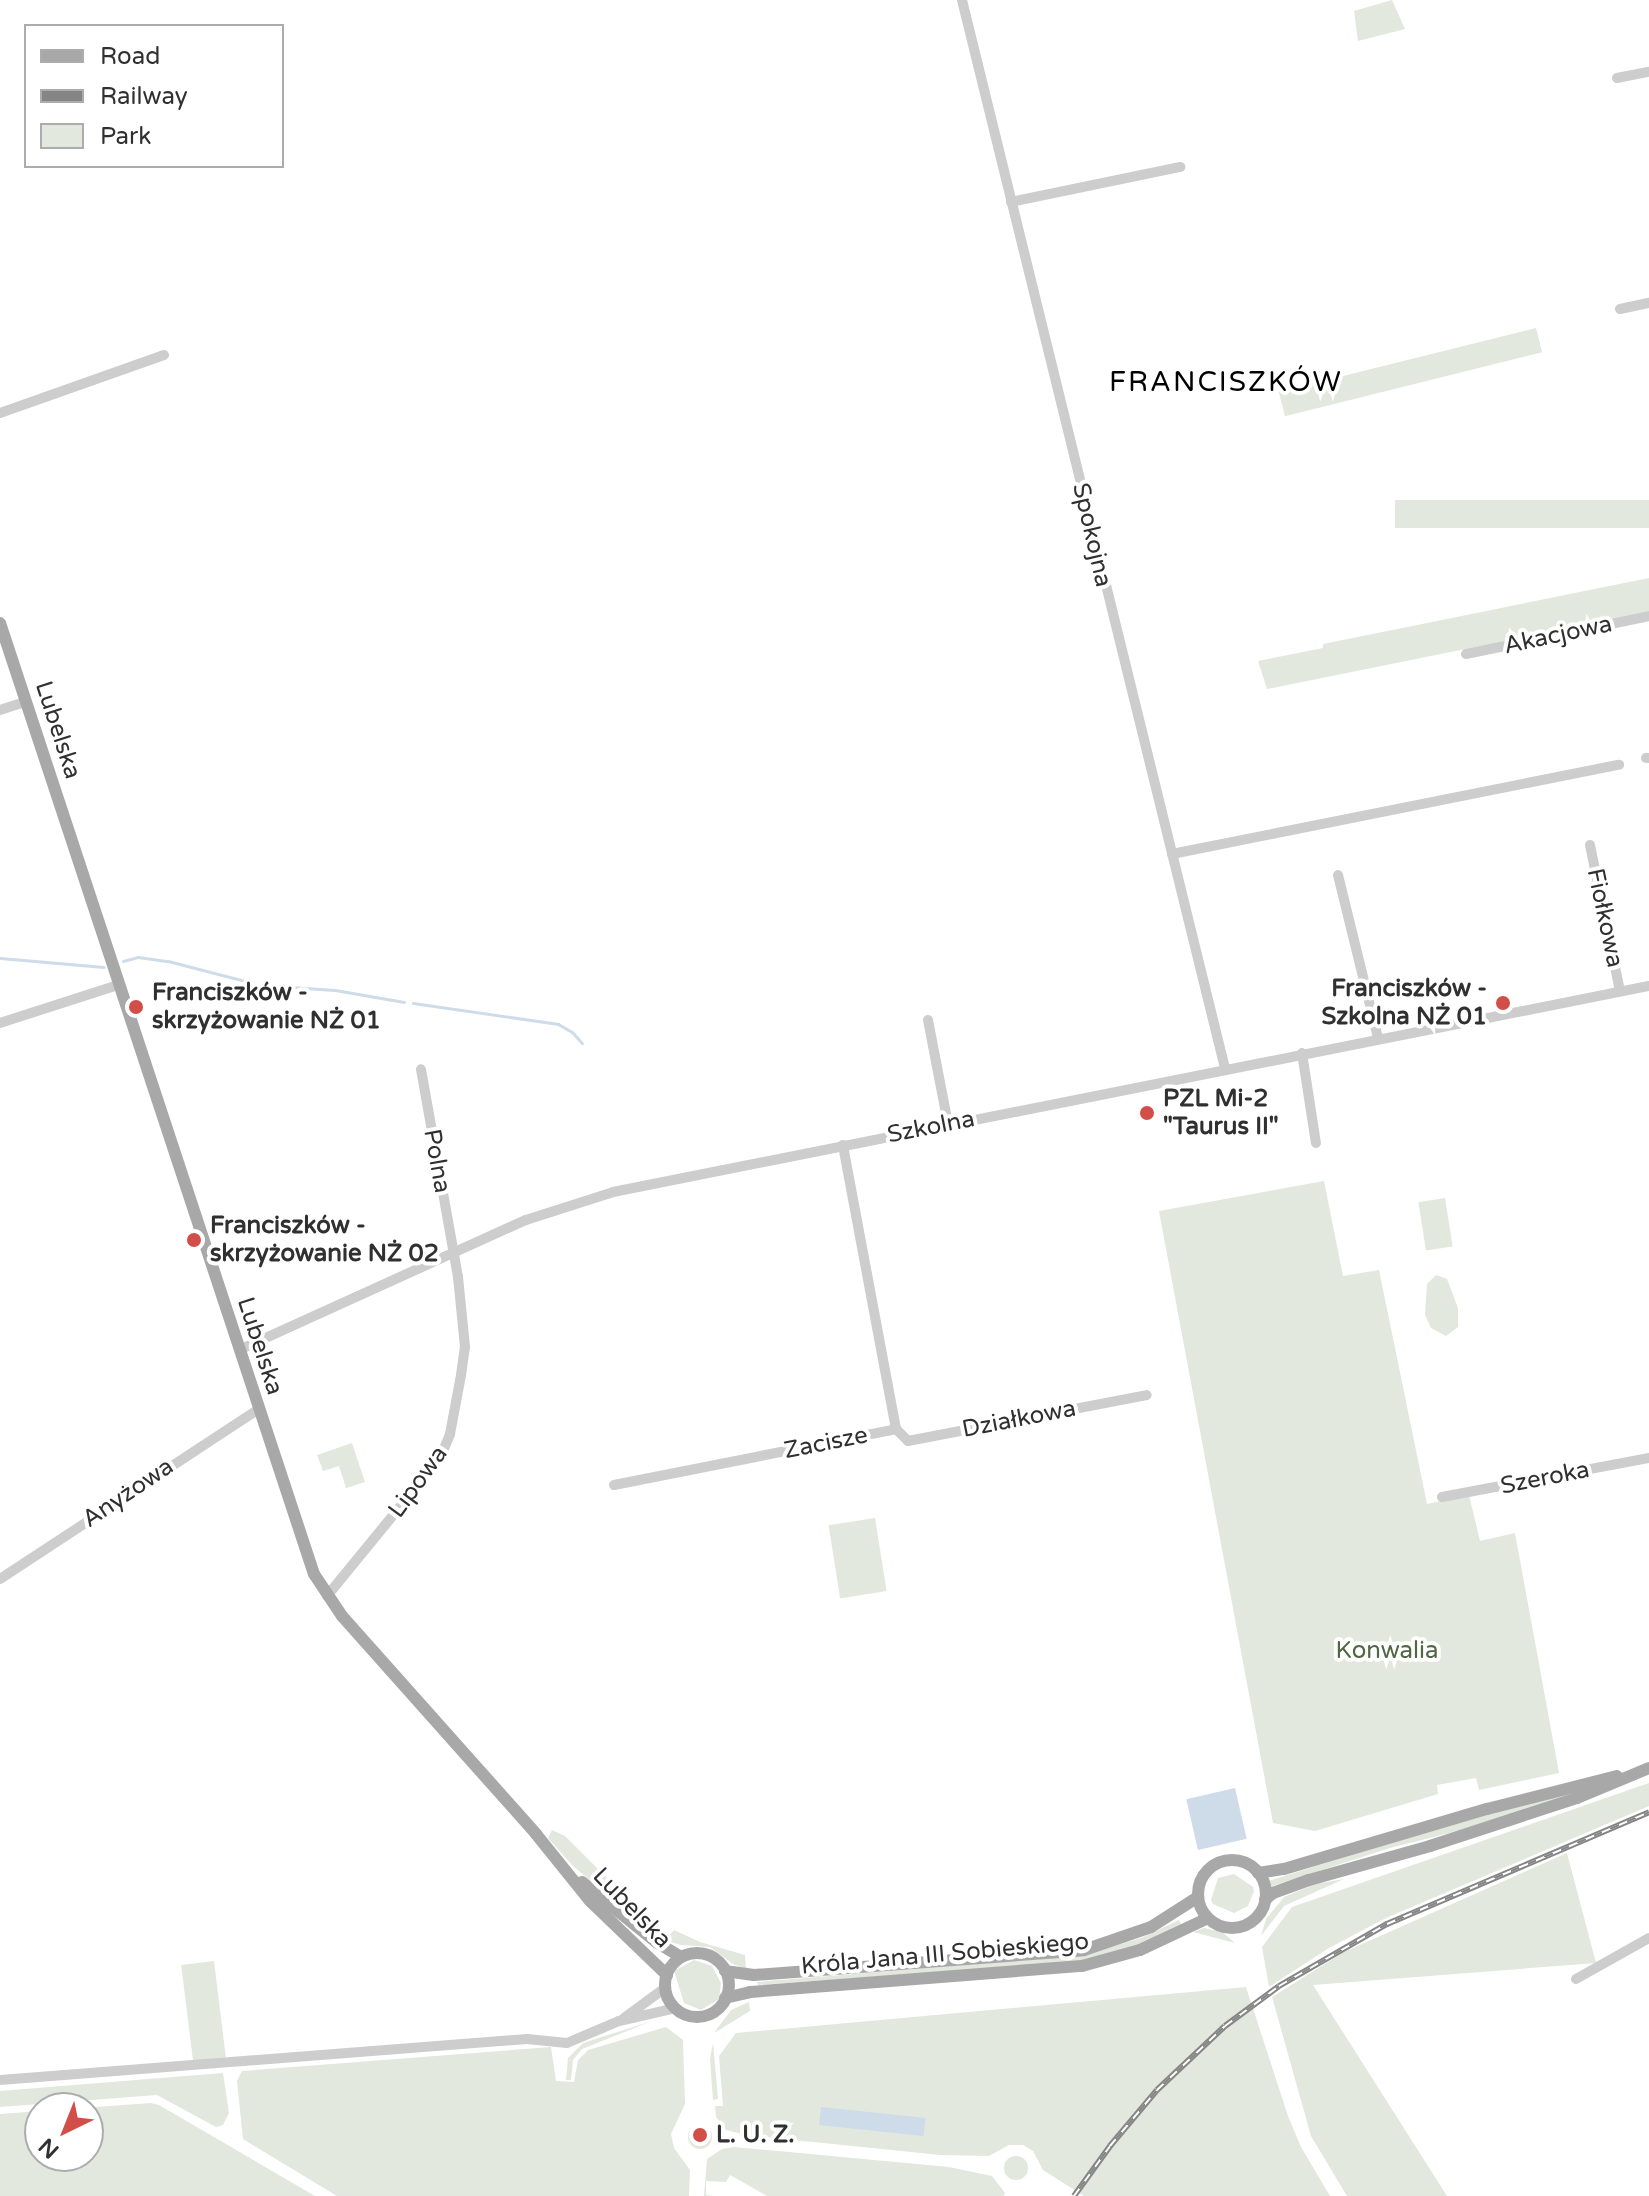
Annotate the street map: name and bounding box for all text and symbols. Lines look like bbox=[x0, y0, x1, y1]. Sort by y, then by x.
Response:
legend bbox=[24, 24, 284, 168]
text: Road bbox=[100, 42, 160, 71]
text: Railway bbox=[100, 82, 188, 111]
text: Park bbox=[100, 122, 151, 151]
district label: FRANCISZKÓW bbox=[1109, 365, 1343, 399]
street label: Spokojna bbox=[1066, 480, 1118, 590]
street label: Akacjowa bbox=[1501, 610, 1615, 660]
street label: Lubelska bbox=[29, 678, 87, 782]
street label: Fiołkowa bbox=[1580, 866, 1630, 970]
place label: Franciszków - Szkolna NŻ 01 bbox=[1322, 975, 1487, 1031]
place label: Franciszków - skrzyżowanie NŻ 01 bbox=[152, 979, 381, 1035]
marker: Franciszków - Szkolna NŻ 01 bbox=[1494, 994, 1512, 1012]
marker: Franciszków - skrzyżowanie NŻ 01 bbox=[127, 998, 145, 1016]
place label: PZL Mi-2 "Taurus II" bbox=[1163, 1085, 1279, 1141]
street label: Szkolna bbox=[885, 1104, 977, 1150]
marker: PZL Mi-2 "Taurus II" bbox=[1138, 1104, 1156, 1122]
street label: Polna bbox=[417, 1127, 457, 1195]
place label: Franciszków - skrzyżowanie NŻ 02 bbox=[210, 1212, 439, 1268]
marker: Franciszków - skrzyżowanie NŻ 02 bbox=[185, 1231, 203, 1249]
street label: Lubelska bbox=[231, 1294, 289, 1398]
street label: Działkowa bbox=[960, 1394, 1078, 1444]
street label: Zacisze bbox=[782, 1421, 870, 1465]
street label: Lipowa bbox=[382, 1440, 454, 1524]
street label: Anyżowa bbox=[77, 1452, 179, 1534]
street label: Szeroka bbox=[1498, 1455, 1592, 1501]
park label: Konwalia bbox=[1336, 1637, 1438, 1665]
street label: Lubelska bbox=[587, 1862, 677, 1954]
street label: Króla Jana III Sobieskiego bbox=[800, 1927, 1090, 1981]
north arrow bbox=[24, 2092, 104, 2172]
place label: L. U. Z. bbox=[716, 2121, 795, 2149]
marker: L. U. Z. bbox=[691, 2126, 709, 2144]
text: N bbox=[34, 2133, 64, 2164]

